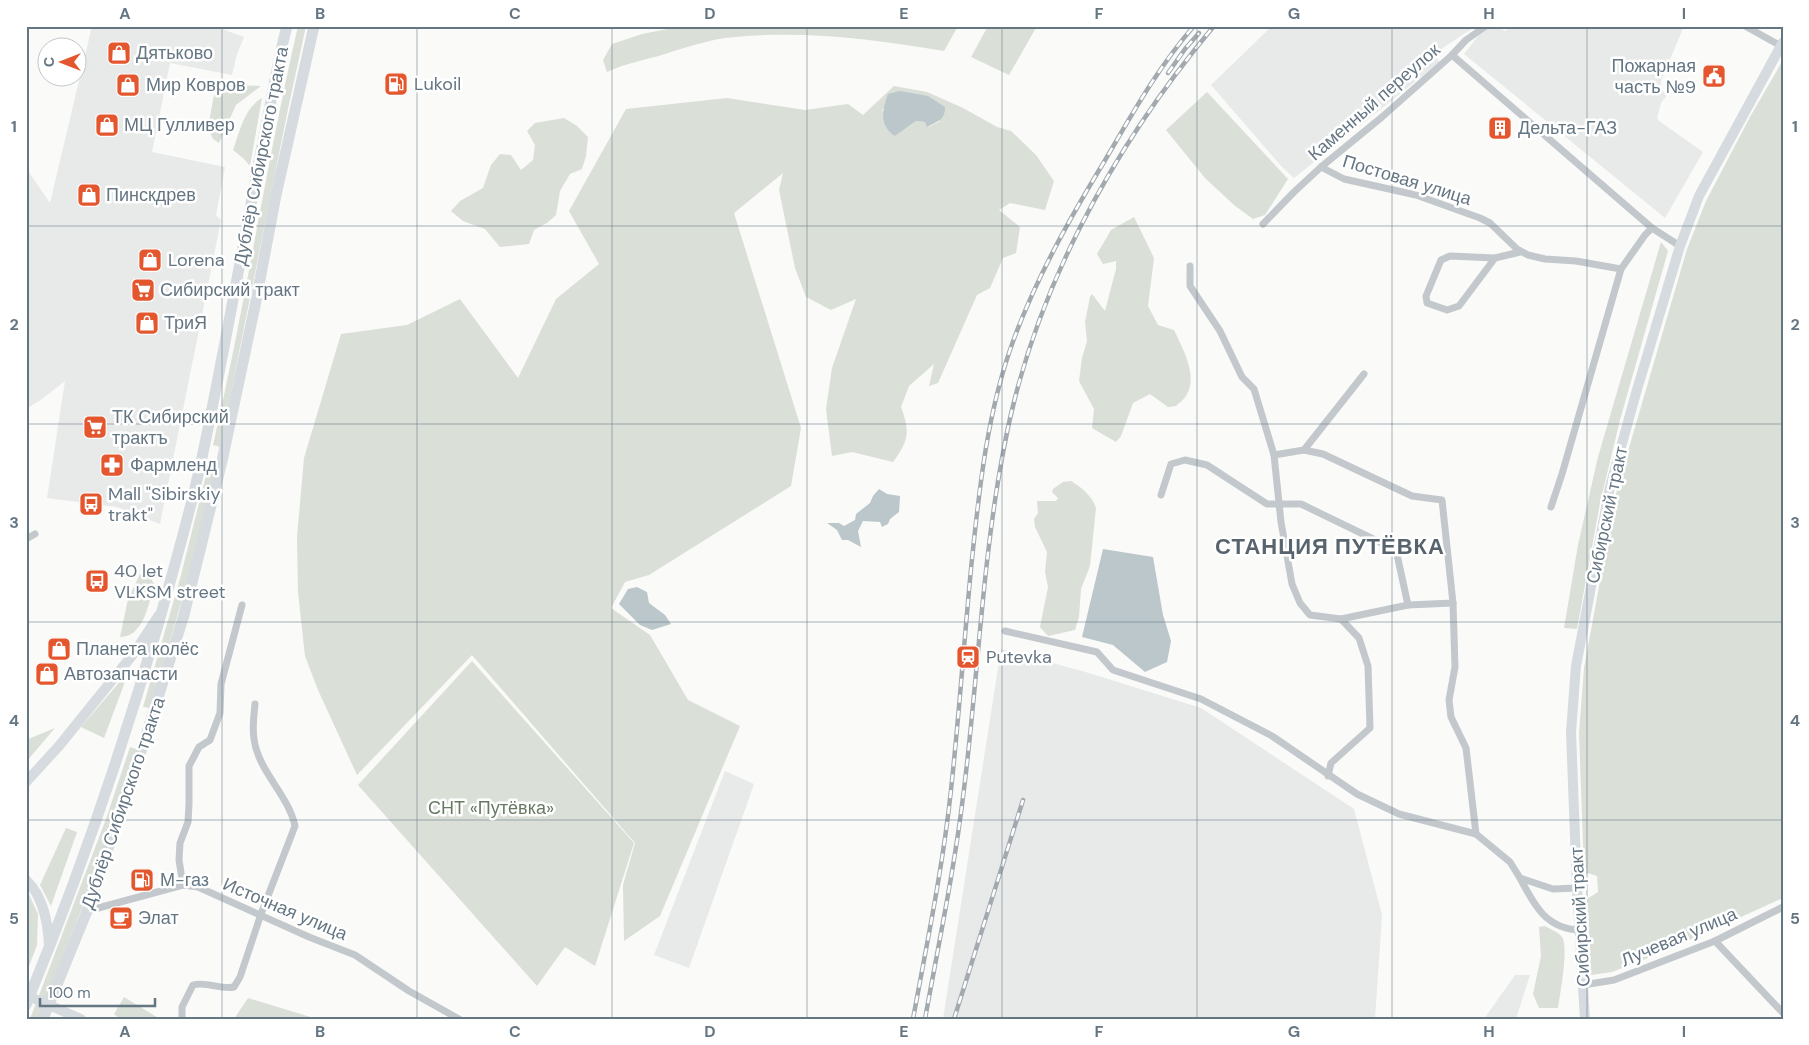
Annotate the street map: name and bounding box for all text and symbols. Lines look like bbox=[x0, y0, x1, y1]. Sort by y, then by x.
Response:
text: A bbox=[119, 3, 131, 24]
text: B bbox=[315, 3, 325, 24]
text: C bbox=[509, 3, 521, 24]
text: D bbox=[704, 3, 716, 24]
text: E bbox=[899, 3, 909, 24]
text: F bbox=[1095, 3, 1104, 24]
text: G bbox=[1288, 3, 1300, 24]
text: H bbox=[1483, 3, 1495, 24]
text: I bbox=[1682, 3, 1686, 24]
north arrow bbox=[38, 38, 88, 88]
street label: Каменный переулок bbox=[1303, 38, 1445, 166]
shop icon: Дятьково bbox=[106, 40, 132, 66]
place label: Дятьково bbox=[136, 41, 213, 65]
street label: Дублёр Сибирского тракта bbox=[228, 44, 294, 267]
place label: Пожарная часть №9 bbox=[1611, 54, 1696, 99]
text: С bbox=[40, 57, 58, 67]
public building icon: Пожарная часть №9 bbox=[1701, 63, 1727, 89]
fuel station icon: Lukoil bbox=[383, 71, 409, 97]
shop icon: Мир Ковров bbox=[115, 72, 141, 98]
place label: Lukoil bbox=[414, 72, 461, 96]
place label: Мир Ковров bbox=[146, 73, 246, 97]
shop icon: МЦ Гулливер bbox=[94, 112, 120, 138]
place label: МЦ Гулливер bbox=[124, 113, 235, 137]
building icon: Дельта-ГАЗ bbox=[1487, 115, 1513, 141]
text: 1 bbox=[11, 116, 17, 137]
place label: Дельта-ГАЗ bbox=[1518, 116, 1617, 140]
text: 1 bbox=[1792, 116, 1798, 137]
street label: Постовая улица bbox=[1340, 149, 1475, 211]
shop icon: Пинскдрев bbox=[76, 182, 102, 208]
place label: Пинскдрев bbox=[106, 183, 196, 207]
shop icon: Lorena bbox=[137, 247, 163, 273]
place label: Lorena bbox=[168, 248, 224, 272]
supermarket icon: Сибирский тракт bbox=[130, 277, 156, 303]
place label: Сибирский тракт bbox=[160, 278, 300, 302]
shop icon: ТриЯ bbox=[134, 310, 160, 336]
place label: ТриЯ bbox=[164, 311, 207, 335]
text: 2 bbox=[9, 314, 19, 335]
text: 2 bbox=[1790, 314, 1800, 335]
place label: ТК Сибирский трактъ bbox=[112, 405, 229, 450]
supermarket icon: ТК Сибирский трактъ bbox=[82, 414, 108, 440]
street label: Сибирский тракт bbox=[1581, 444, 1633, 586]
pharmacy icon: Фармленд bbox=[99, 452, 125, 478]
place label: Фармленд bbox=[130, 453, 218, 477]
place label: Mall "Sibirskiy trakt" bbox=[108, 482, 220, 527]
bus stop icon: Mall "Sibirskiy trakt" bbox=[78, 491, 104, 517]
text: 3 bbox=[9, 512, 19, 533]
text: 3 bbox=[1790, 512, 1800, 533]
district label: СТАНЦИЯ ПУТЁВКА bbox=[1215, 532, 1445, 561]
place label: 40 let VLKSM street bbox=[114, 559, 226, 604]
bus stop icon: 40 let VLKSM street bbox=[84, 568, 110, 594]
shop icon: Планета колёс bbox=[46, 636, 72, 662]
place label: Планета колёс bbox=[76, 637, 199, 661]
station icon: Putevka bbox=[955, 644, 981, 670]
place label: Putevka bbox=[986, 645, 1052, 669]
shop icon: Автозапчасти bbox=[34, 661, 60, 687]
place label: Автозапчасти bbox=[64, 662, 178, 686]
street label: Дублёр Сибирского тракта bbox=[75, 693, 171, 912]
text: 4 bbox=[9, 710, 19, 731]
text: 4 bbox=[1790, 710, 1800, 731]
park label: СНТ «Путёвка» bbox=[428, 796, 554, 820]
street label: Сибирский тракт bbox=[1564, 847, 1596, 987]
fuel station icon: М-газ bbox=[129, 867, 155, 893]
place label: М-газ bbox=[160, 868, 209, 892]
street label: Источная улица bbox=[219, 872, 352, 946]
street label: Лучевая улица bbox=[1617, 901, 1742, 972]
cafe icon: Элат bbox=[108, 905, 134, 931]
place label: Элат bbox=[138, 906, 179, 930]
text: 5 bbox=[9, 908, 19, 929]
text: 5 bbox=[1790, 908, 1800, 929]
scale bar bbox=[40, 975, 155, 1007]
text: 100 m bbox=[48, 983, 91, 1003]
text: A bbox=[119, 1021, 131, 1042]
text: B bbox=[315, 1021, 325, 1042]
text: C bbox=[509, 1021, 521, 1042]
text: D bbox=[704, 1021, 716, 1042]
text: E bbox=[899, 1021, 909, 1042]
text: F bbox=[1095, 1021, 1104, 1042]
text: G bbox=[1288, 1021, 1300, 1042]
text: H bbox=[1483, 1021, 1495, 1042]
text: I bbox=[1682, 1021, 1686, 1042]

